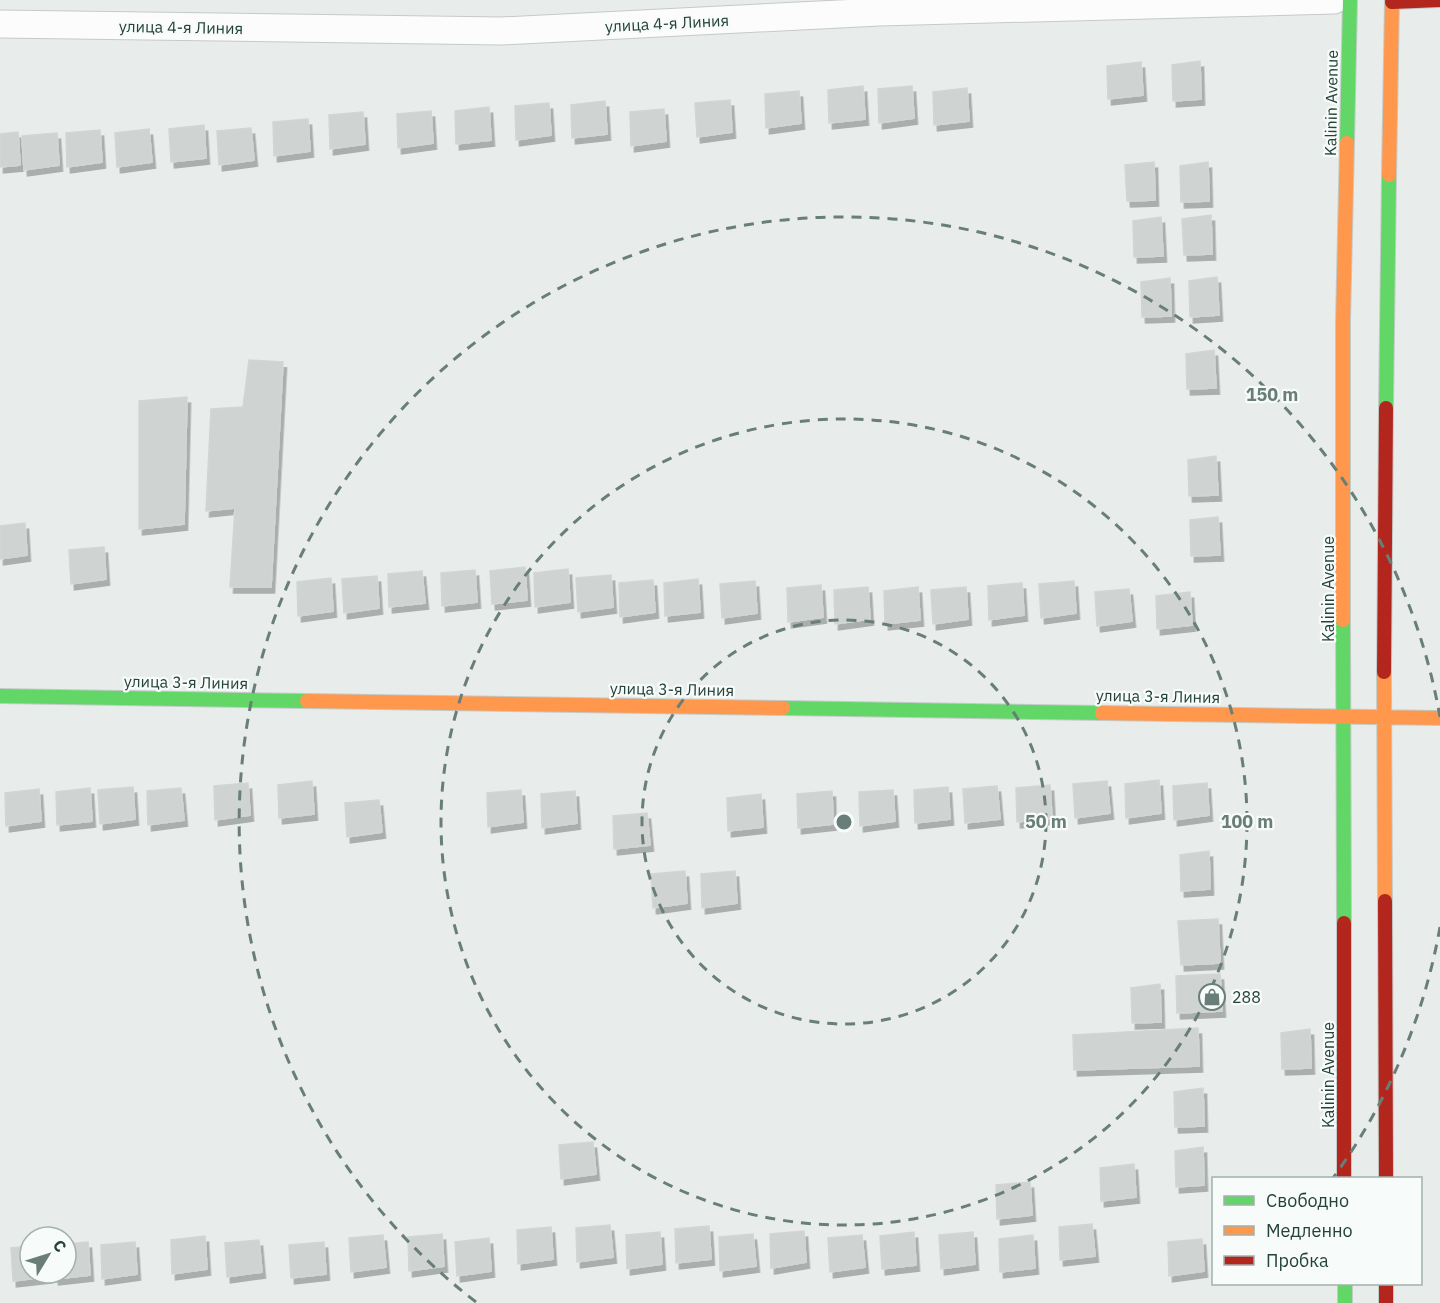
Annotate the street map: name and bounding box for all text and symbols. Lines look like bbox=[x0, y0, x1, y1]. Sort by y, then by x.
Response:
street label: улица 4-я Линия bbox=[604, 10, 730, 36]
street label: улица 4-я Линия bbox=[119, 16, 243, 38]
street label: Kalinin Avenue bbox=[1320, 50, 1342, 156]
text: 150 m bbox=[1246, 383, 1298, 406]
street label: Kalinin Avenue bbox=[1318, 536, 1338, 642]
street label: улица 3-я Линия bbox=[124, 671, 248, 693]
street label: улица 3-я Линия bbox=[610, 678, 734, 700]
street label: улица 3-я Линия bbox=[1096, 685, 1220, 707]
text: 50 m bbox=[1025, 810, 1067, 833]
text: 100 m bbox=[1221, 810, 1273, 833]
centre of rings bbox=[834, 812, 854, 832]
shop icon: 288 bbox=[1197, 982, 1227, 1012]
place label: 288 bbox=[1232, 987, 1261, 1007]
street label: Kalinin Avenue bbox=[1318, 1022, 1338, 1128]
legend bbox=[1212, 1177, 1422, 1285]
text: Свободно bbox=[1266, 1189, 1349, 1212]
text: Медленно bbox=[1266, 1219, 1353, 1242]
north arrow bbox=[18, 1225, 78, 1285]
text: С bbox=[49, 1236, 71, 1256]
text: Пробка bbox=[1266, 1249, 1329, 1272]

